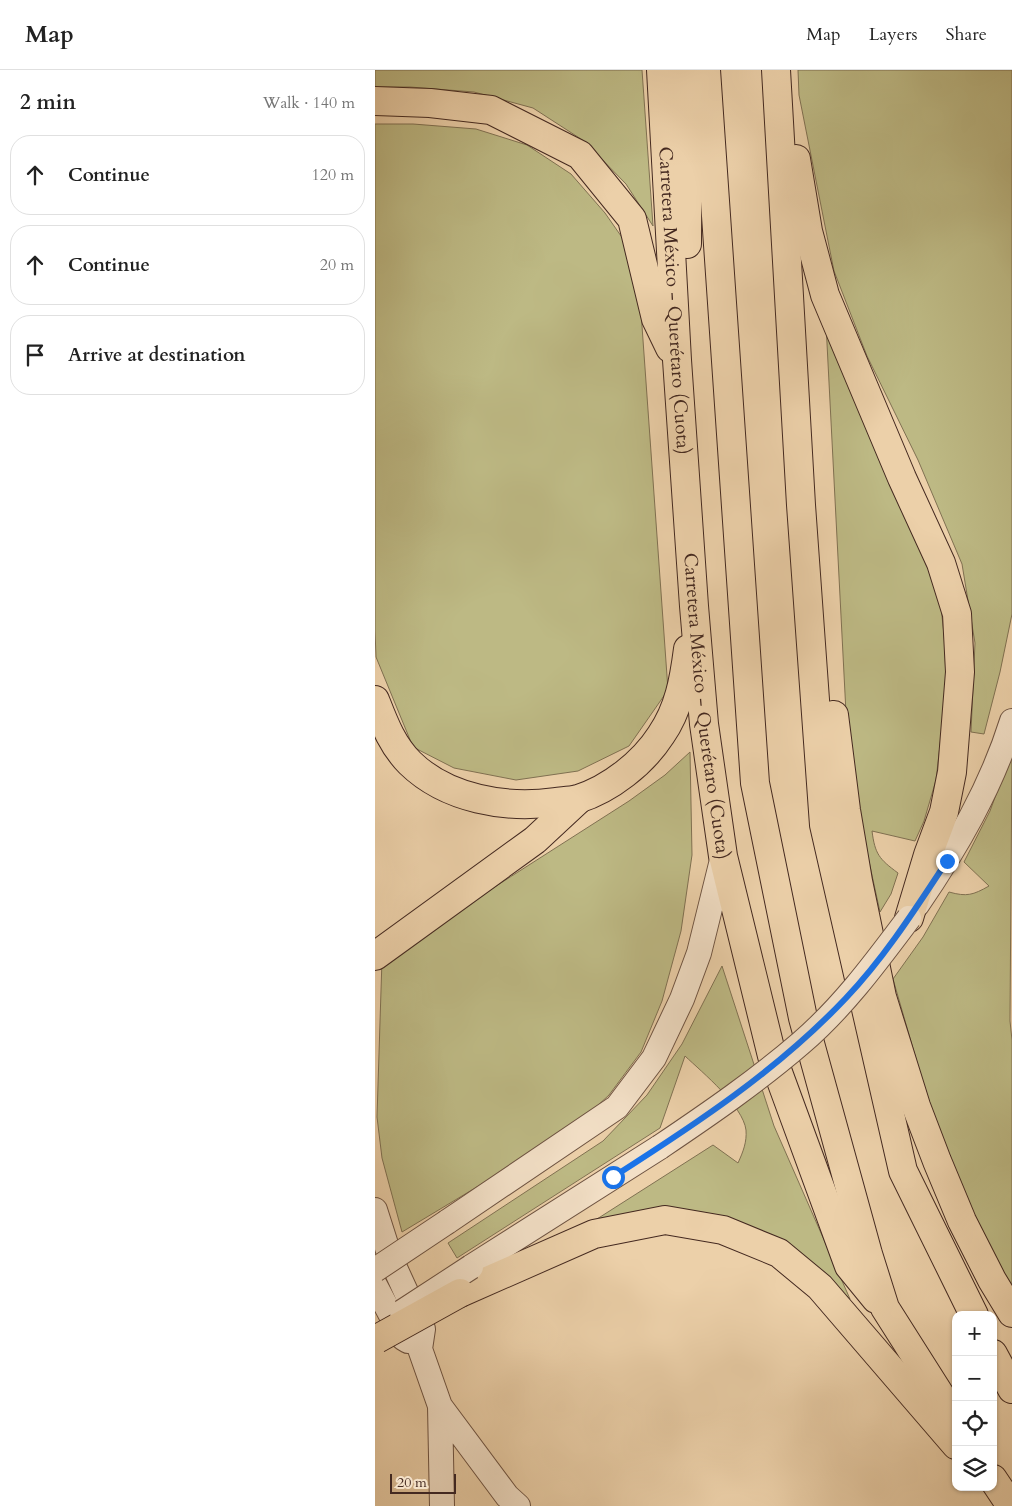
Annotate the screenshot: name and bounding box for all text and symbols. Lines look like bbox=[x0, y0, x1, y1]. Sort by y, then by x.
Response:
text: Map bbox=[25, 18, 74, 51]
text: Map bbox=[806, 22, 841, 47]
text: Layers bbox=[869, 22, 918, 47]
text: Share bbox=[946, 22, 987, 47]
text: 2 min bbox=[20, 88, 76, 117]
text: Walk · 140 m bbox=[263, 92, 355, 114]
street label: Carretera México - Querétaro (Cuota) bbox=[652, 146, 696, 455]
icon: ahead bbox=[21, 161, 49, 189]
text: Continue bbox=[68, 162, 150, 188]
text: 120 m bbox=[312, 164, 354, 186]
icon: ahead bbox=[21, 251, 49, 279]
text: Continue bbox=[68, 252, 150, 278]
text: 20 m bbox=[320, 254, 354, 276]
icon: arrive bbox=[21, 341, 49, 369]
text: Arrive at destination bbox=[68, 342, 245, 368]
street label: Carretera México - Querétaro (Cuota) bbox=[677, 552, 736, 862]
route end bbox=[936, 850, 959, 873]
route start bbox=[602, 1166, 625, 1189]
map controls bbox=[952, 1311, 997, 1491]
button: + bbox=[952, 1311, 997, 1356]
button: − bbox=[952, 1356, 997, 1401]
button: locate bbox=[952, 1401, 997, 1446]
button: layers bbox=[952, 1446, 997, 1491]
scale bar bbox=[390, 1471, 456, 1494]
text: 20 m bbox=[397, 1473, 427, 1492]

